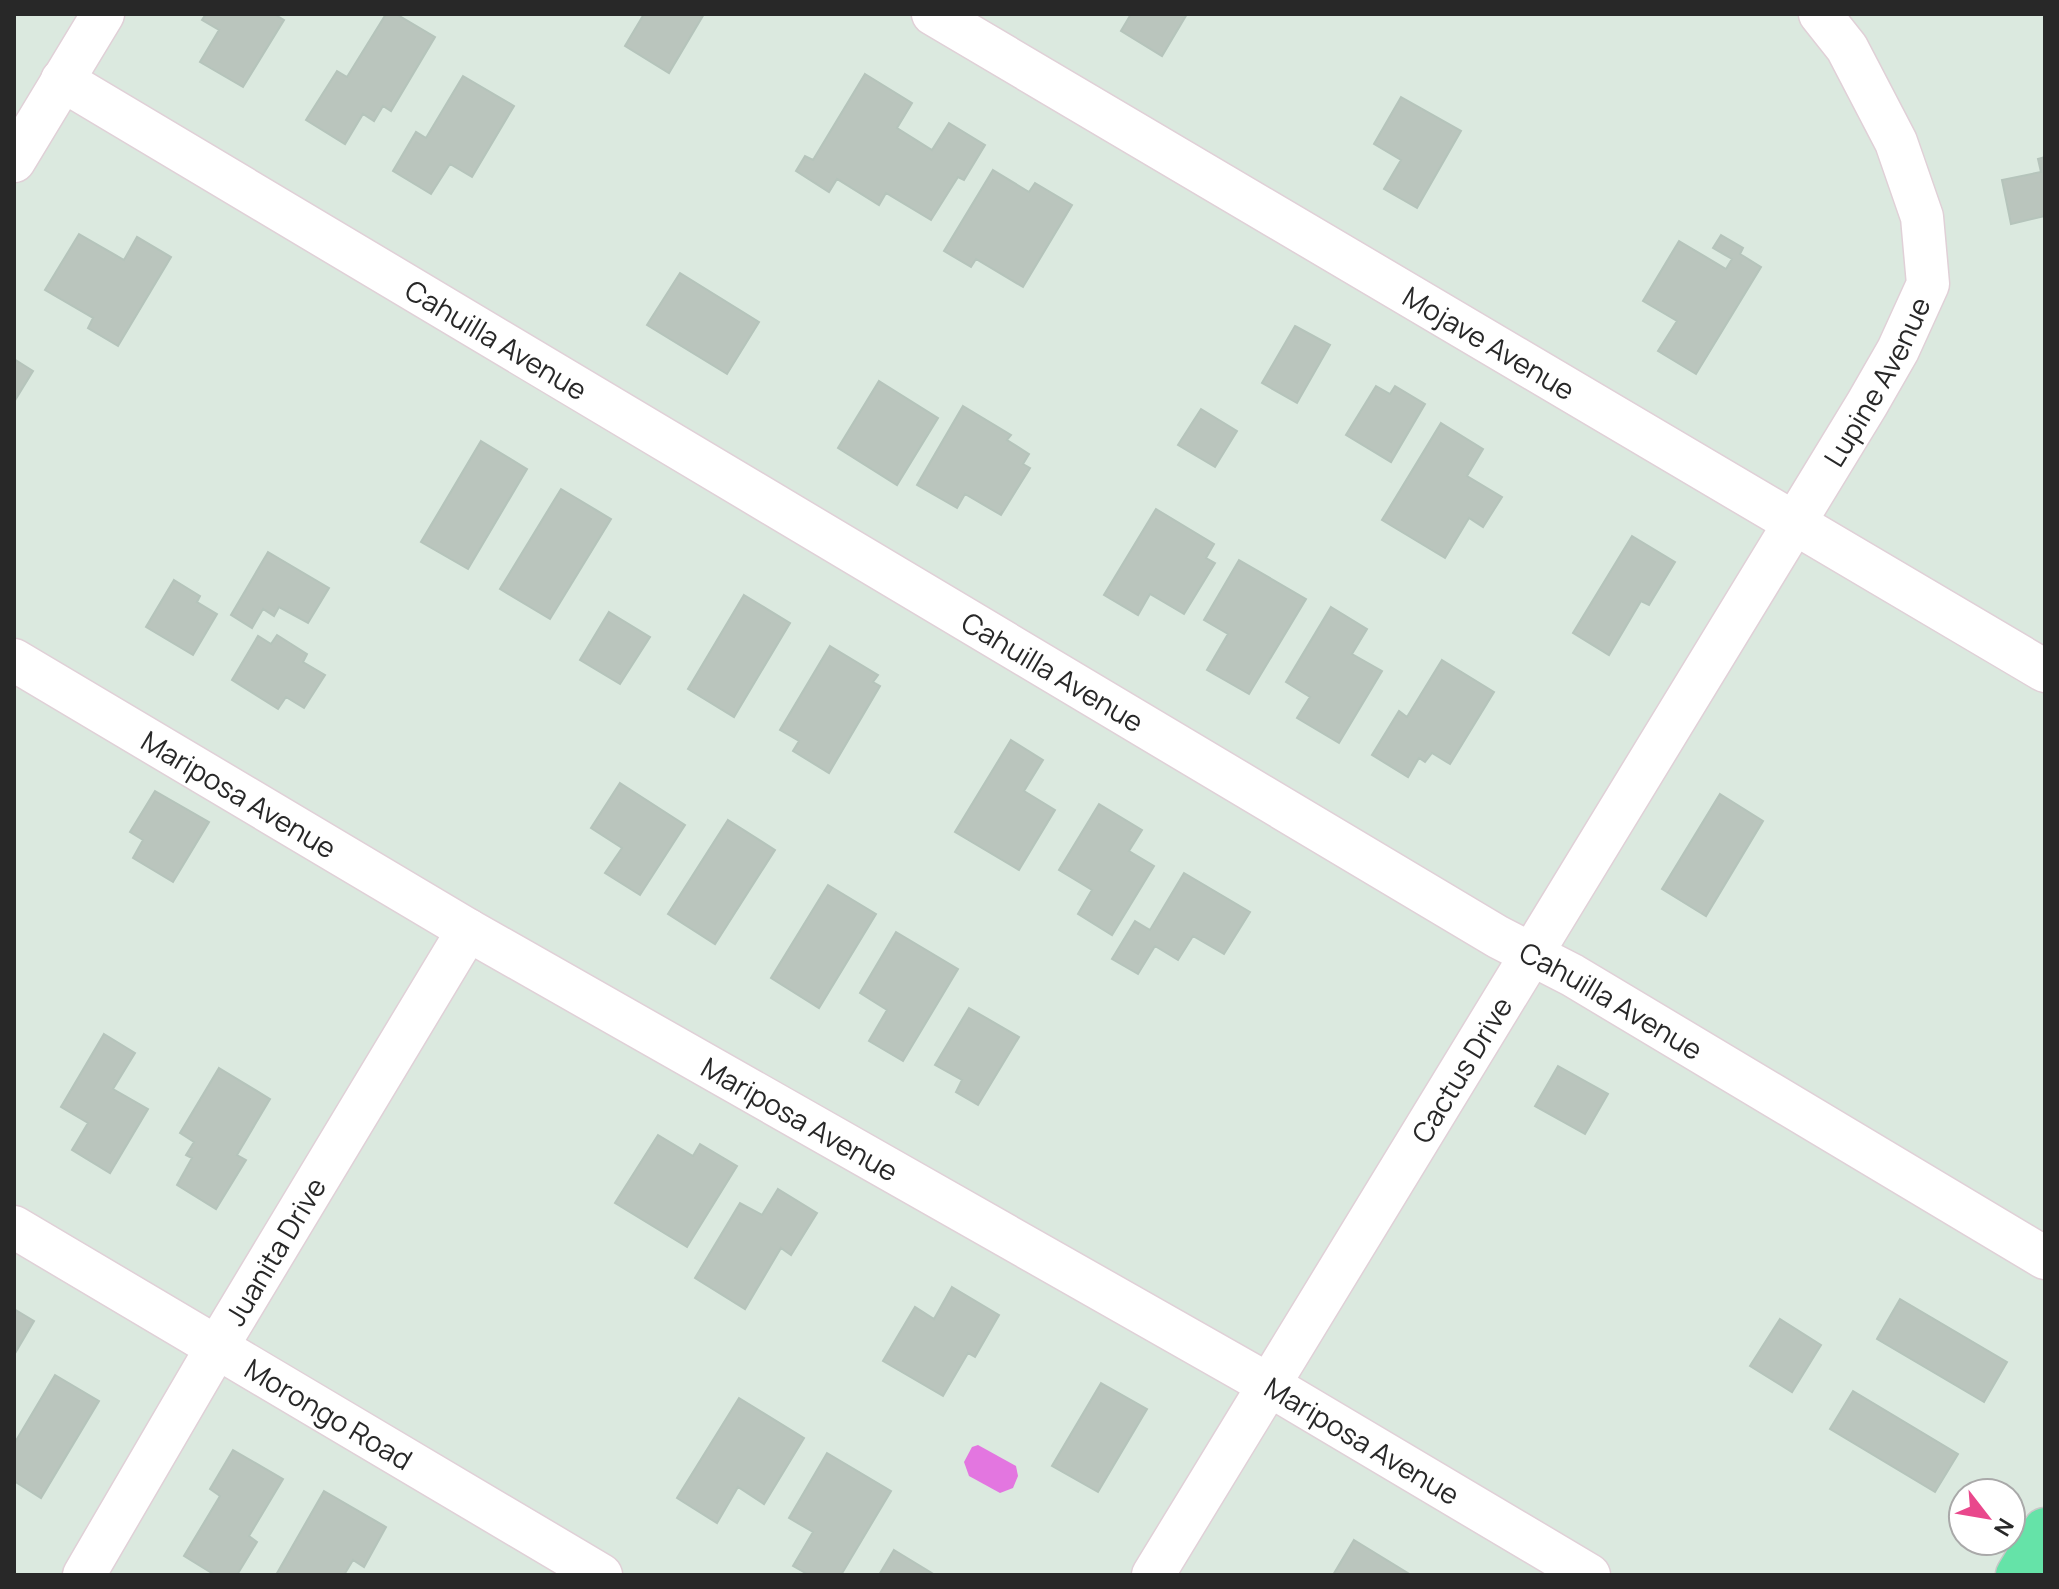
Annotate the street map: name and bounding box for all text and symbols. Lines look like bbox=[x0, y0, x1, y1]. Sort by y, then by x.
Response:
street label: Cahuilla Avenue bbox=[398, 270, 595, 408]
street label: Mojave Avenue bbox=[1396, 277, 1582, 408]
street label: Lupine Avenue bbox=[1814, 291, 1939, 473]
street label: Cahuilla Avenue bbox=[955, 602, 1151, 740]
street label: Mariposa Avenue bbox=[135, 721, 344, 867]
street label: Cahuilla Avenue bbox=[1513, 932, 1710, 1068]
street label: Cactus Drive bbox=[1402, 989, 1520, 1150]
street label: Mariposa Avenue bbox=[695, 1048, 905, 1190]
street label: Juanita Drive bbox=[216, 1170, 334, 1332]
street label: Morongo Road bbox=[238, 1349, 419, 1478]
street label: Mariposa Avenue bbox=[1258, 1368, 1467, 1513]
north arrow bbox=[1947, 1477, 2027, 1557]
text: N bbox=[1987, 1513, 2021, 1542]

